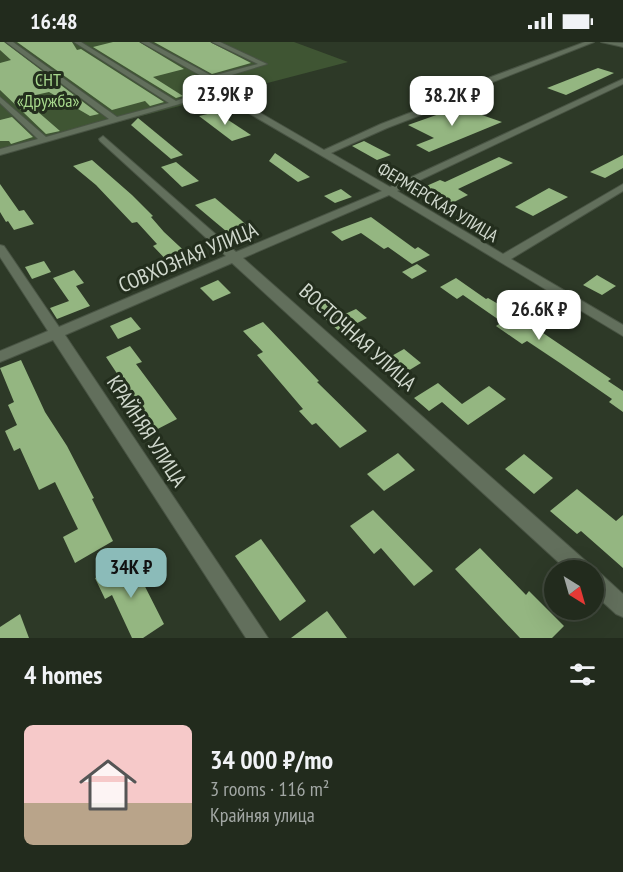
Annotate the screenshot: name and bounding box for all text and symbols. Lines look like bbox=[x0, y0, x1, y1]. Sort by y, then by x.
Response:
text: 16:48 bbox=[30, 7, 78, 35]
park label: СНТ «Дружба» bbox=[17, 68, 79, 112]
pin: 23.9K ₽ bbox=[170, 75, 280, 126]
pin: 38.2K ₽ bbox=[397, 76, 507, 127]
text: 23.9K ₽ bbox=[197, 81, 253, 107]
text: 38.2K ₽ bbox=[424, 82, 480, 108]
street label: ФЕРМЕРСКАЯ УЛИЦА bbox=[373, 157, 503, 247]
street label: СОВХОЗНАЯ УЛИЦА bbox=[114, 215, 262, 299]
street label: ВОСТОЧНАЯ УЛИЦА bbox=[294, 277, 422, 397]
pin: 26.6K ₽ bbox=[484, 290, 594, 341]
text: 26.6K ₽ bbox=[511, 296, 567, 322]
street label: КРАЙНЯЯ УЛИЦА bbox=[101, 370, 193, 492]
pin: 34K ₽ bbox=[89, 548, 173, 599]
text: 34K ₽ bbox=[110, 554, 152, 580]
north arrow bbox=[544, 560, 604, 620]
map controls bbox=[544, 560, 604, 620]
text: 4 homes bbox=[24, 658, 102, 691]
icon: filters bbox=[566, 658, 599, 691]
text: 34 000 ₽/mo bbox=[210, 743, 333, 776]
icon: home bbox=[72, 749, 144, 821]
text: 3 rooms · 116 m² bbox=[210, 776, 329, 802]
text: Крайняя улица bbox=[210, 802, 315, 828]

